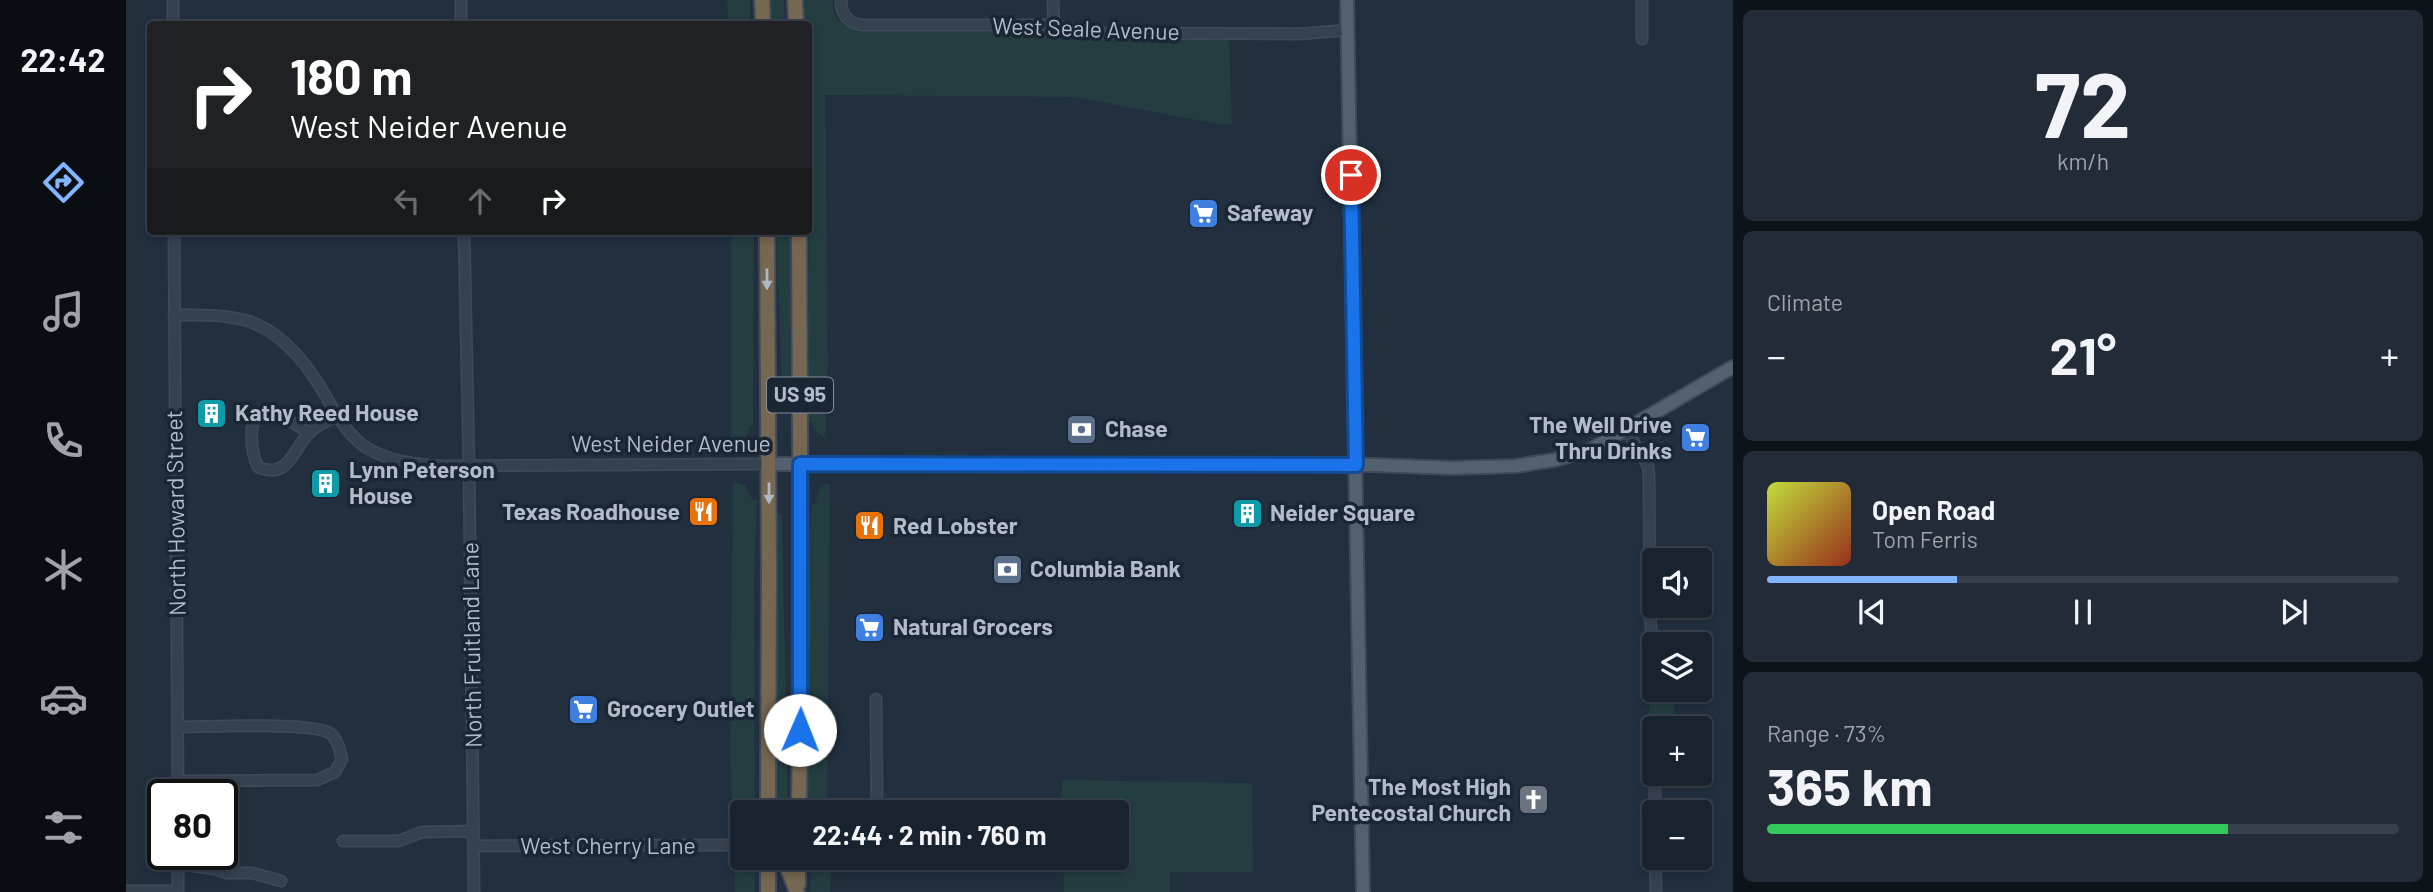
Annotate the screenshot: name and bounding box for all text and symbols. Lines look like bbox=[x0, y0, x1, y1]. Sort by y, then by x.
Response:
street label: West Seale Avenue bbox=[992, 11, 1180, 45]
text: 22:42 bbox=[21, 40, 105, 78]
text: 180 m bbox=[290, 46, 413, 105]
text: 72 bbox=[2035, 47, 2131, 156]
icon: right bbox=[175, 49, 266, 140]
text: West Neider Avenue bbox=[290, 106, 568, 144]
pin bbox=[1321, 145, 1381, 205]
text: km/h bbox=[2057, 147, 2109, 175]
icon: arrive bbox=[1332, 156, 1370, 194]
icon: directions bbox=[39, 158, 88, 207]
icon: left bbox=[388, 182, 426, 220]
icon: ahead bbox=[461, 182, 499, 220]
icon: right bbox=[534, 182, 572, 220]
supermarket icon: Safeway bbox=[1187, 196, 1221, 230]
place label: Safeway bbox=[1227, 198, 1314, 226]
one-way arrow bbox=[761, 268, 773, 290]
icon: music bbox=[39, 287, 88, 336]
text: Climate bbox=[1767, 288, 1843, 316]
text: 21° bbox=[2050, 323, 2116, 385]
text: − bbox=[1767, 332, 1786, 378]
text: + bbox=[2380, 332, 2399, 378]
road number: US 95 bbox=[767, 378, 833, 412]
building icon: Kathy Reed House bbox=[195, 396, 229, 430]
place label: Kathy Reed House bbox=[235, 398, 419, 426]
street label: North Howard Street bbox=[159, 410, 191, 616]
place label: The Well Drive Thru Drinks bbox=[1529, 410, 1672, 464]
bank icon: Chase bbox=[1065, 412, 1099, 446]
place label: Chase bbox=[1105, 414, 1168, 442]
icon: phone bbox=[39, 416, 88, 465]
supermarket icon: The Well Drive Thru Drinks bbox=[1678, 421, 1712, 455]
street label: West Neider Avenue bbox=[571, 429, 771, 457]
place label: Lynn Peterson House bbox=[349, 455, 495, 509]
building icon: Lynn Peterson House bbox=[309, 466, 343, 500]
one-way arrow bbox=[763, 483, 775, 505]
text: Open Road bbox=[1872, 494, 1995, 525]
restaurant icon: Texas Roadhouse bbox=[686, 495, 720, 529]
building icon: Neider Square bbox=[1230, 496, 1264, 530]
place label: Texas Roadhouse bbox=[502, 497, 680, 525]
place label: Neider Square bbox=[1270, 498, 1415, 526]
restaurant icon: Red Lobster bbox=[853, 509, 887, 543]
place label: Red Lobster bbox=[893, 511, 1018, 539]
text: Tom Ferris bbox=[1872, 525, 1978, 553]
street label: North Fruitland Lane bbox=[455, 542, 487, 748]
icon: climate bbox=[39, 545, 88, 594]
map controls bbox=[1642, 548, 1712, 870]
button: sound bbox=[1642, 548, 1712, 618]
bank icon: Columbia Bank bbox=[990, 552, 1024, 586]
place label: Columbia Bank bbox=[1030, 554, 1181, 582]
icon: previous bbox=[1853, 593, 1891, 631]
icon: pause bbox=[2064, 593, 2102, 631]
icon: next bbox=[2275, 593, 2313, 631]
supermarket icon: Natural Grocers bbox=[853, 610, 887, 644]
place label: Natural Grocers bbox=[893, 612, 1053, 640]
button: layers bbox=[1642, 632, 1712, 702]
icon: car bbox=[39, 674, 88, 723]
supermarket icon: Grocery Outlet bbox=[567, 692, 601, 726]
position arrow bbox=[763, 693, 837, 767]
place label: Grocery Outlet bbox=[607, 694, 755, 722]
button: + bbox=[1642, 716, 1712, 786]
text: Range · 73% bbox=[1767, 719, 1886, 747]
text: 365 km bbox=[1767, 754, 1933, 816]
place label: The Most High Pentecostal Church bbox=[1311, 772, 1511, 826]
speed limit sign: 80 bbox=[147, 779, 238, 870]
church icon: The Most High Pentecostal Church bbox=[1517, 783, 1551, 817]
button: − bbox=[1642, 800, 1712, 870]
icon: filters bbox=[39, 803, 88, 852]
text: 22:44 · 2 min · 760 m bbox=[813, 819, 1046, 850]
street label: West Cherry Lane bbox=[520, 831, 696, 859]

